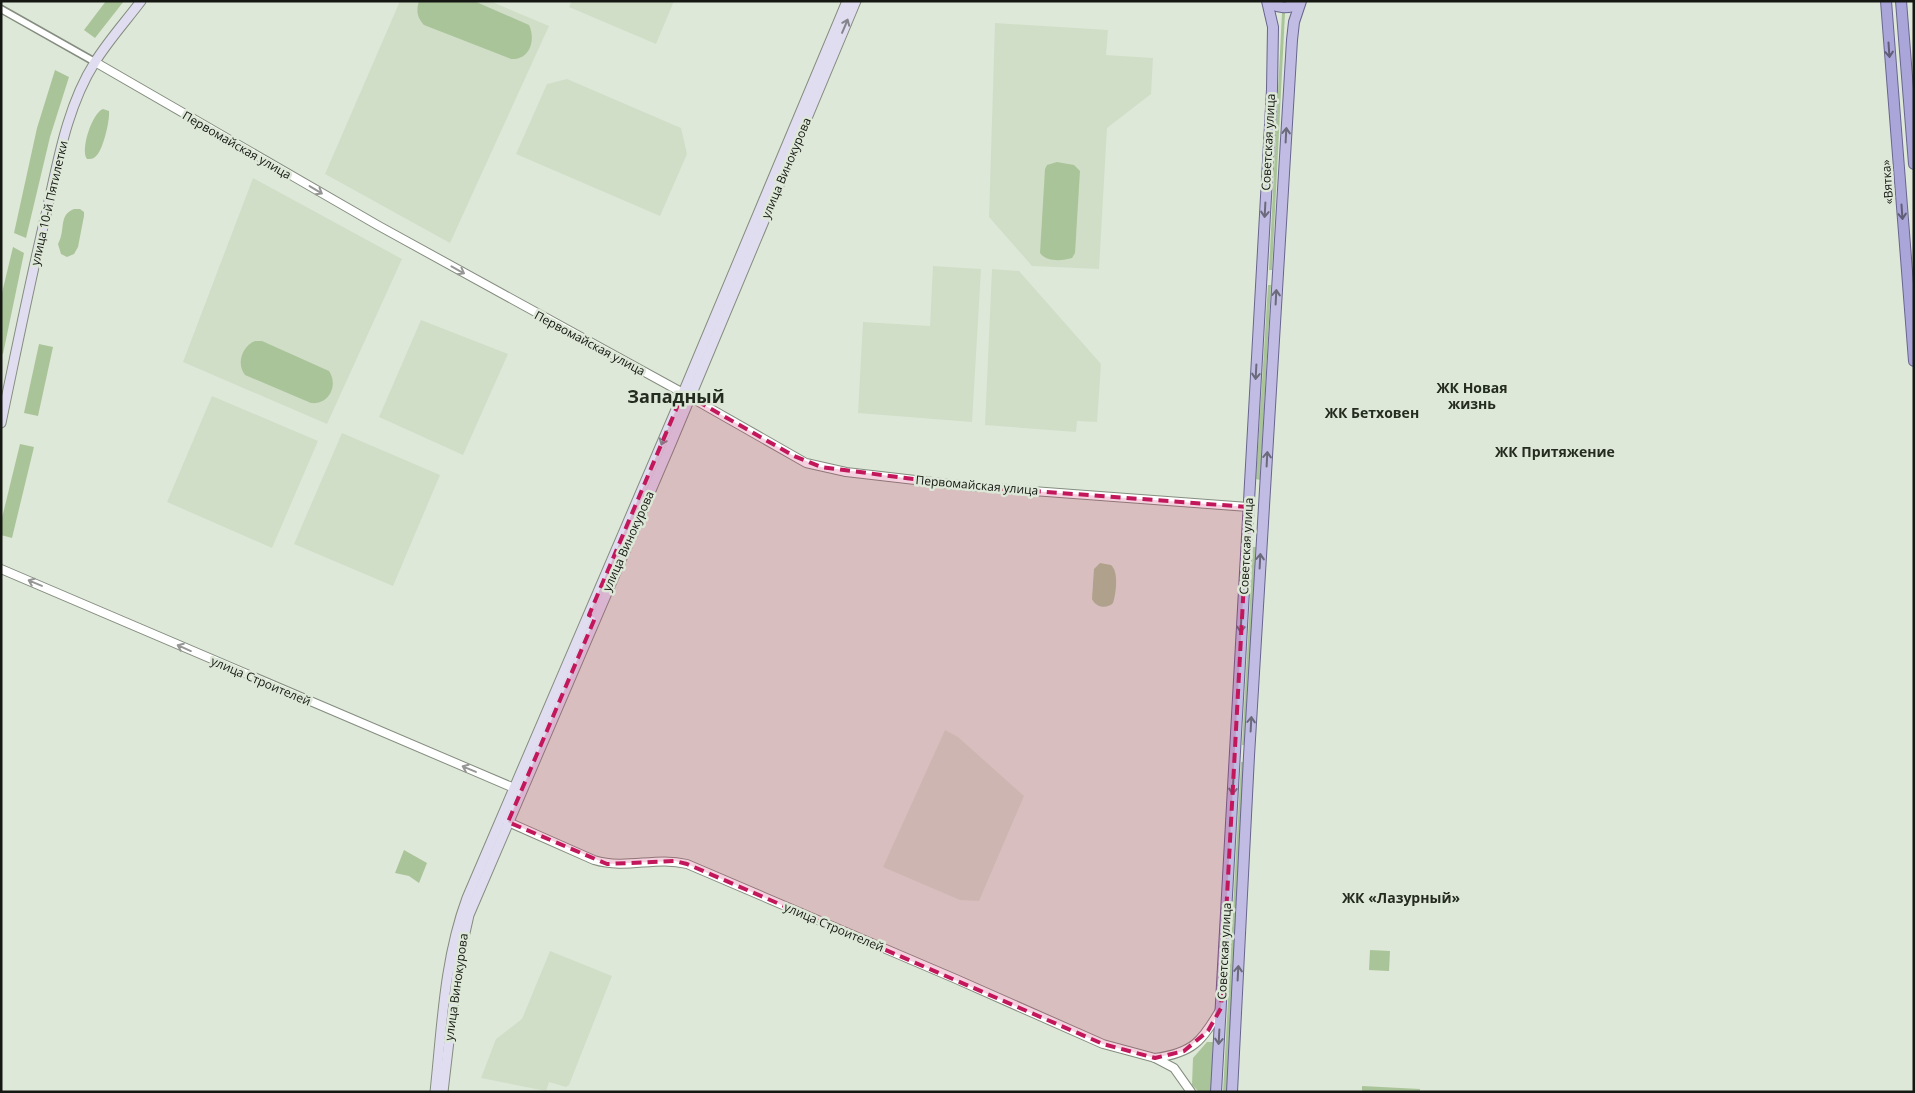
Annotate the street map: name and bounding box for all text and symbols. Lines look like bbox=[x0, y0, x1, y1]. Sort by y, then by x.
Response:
one-way arrow bbox=[842, 19, 851, 34]
one-way arrow bbox=[1885, 42, 1894, 58]
street label: Советская улица bbox=[1257, 93, 1279, 191]
street label: Первомайская улица bbox=[179, 107, 295, 183]
street label: улица Винокурова bbox=[757, 115, 815, 221]
one-way arrow bbox=[1282, 127, 1291, 143]
street label: улица 10-й Пятилетки bbox=[26, 139, 72, 267]
street label: «Вятка» bbox=[1877, 159, 1897, 205]
one-way arrow bbox=[308, 186, 322, 196]
one-way arrow bbox=[1260, 202, 1269, 218]
one-way arrow bbox=[1897, 204, 1907, 220]
one-way arrow bbox=[450, 265, 464, 275]
one-way arrow bbox=[1272, 289, 1281, 305]
street label: Первомайская улица bbox=[532, 307, 648, 379]
one-way arrow bbox=[1251, 364, 1260, 380]
district label: ЖК Новая жизнь bbox=[1436, 378, 1508, 413]
district label: Западный bbox=[627, 384, 725, 408]
district label: ЖК Бетховен bbox=[1325, 403, 1419, 422]
one-way arrow bbox=[659, 430, 669, 445]
district label: ЖК Притяжение bbox=[1495, 442, 1615, 461]
one-way arrow bbox=[1262, 451, 1271, 467]
street label: Первомайская улица bbox=[915, 471, 1039, 499]
street label: улица Винокурова bbox=[598, 488, 658, 594]
street label: Советская улица bbox=[1235, 497, 1257, 595]
one-way arrow bbox=[1256, 554, 1265, 570]
one-way arrow bbox=[28, 578, 43, 588]
one-way arrow bbox=[1237, 617, 1246, 633]
one-way arrow bbox=[177, 643, 192, 653]
street label: улица Строителей bbox=[209, 652, 313, 710]
one-way arrow bbox=[1247, 716, 1256, 732]
one-way arrow bbox=[462, 764, 477, 774]
one-way arrow bbox=[1228, 779, 1237, 795]
district label: ЖК «Лазурный» bbox=[1342, 888, 1460, 907]
street label: улица Строителей bbox=[782, 898, 886, 956]
street label: Советская улица bbox=[1213, 902, 1235, 1000]
street label: улица Винокурова bbox=[440, 932, 472, 1042]
one-way arrow bbox=[1233, 965, 1243, 982]
one-way arrow bbox=[1214, 1029, 1223, 1045]

